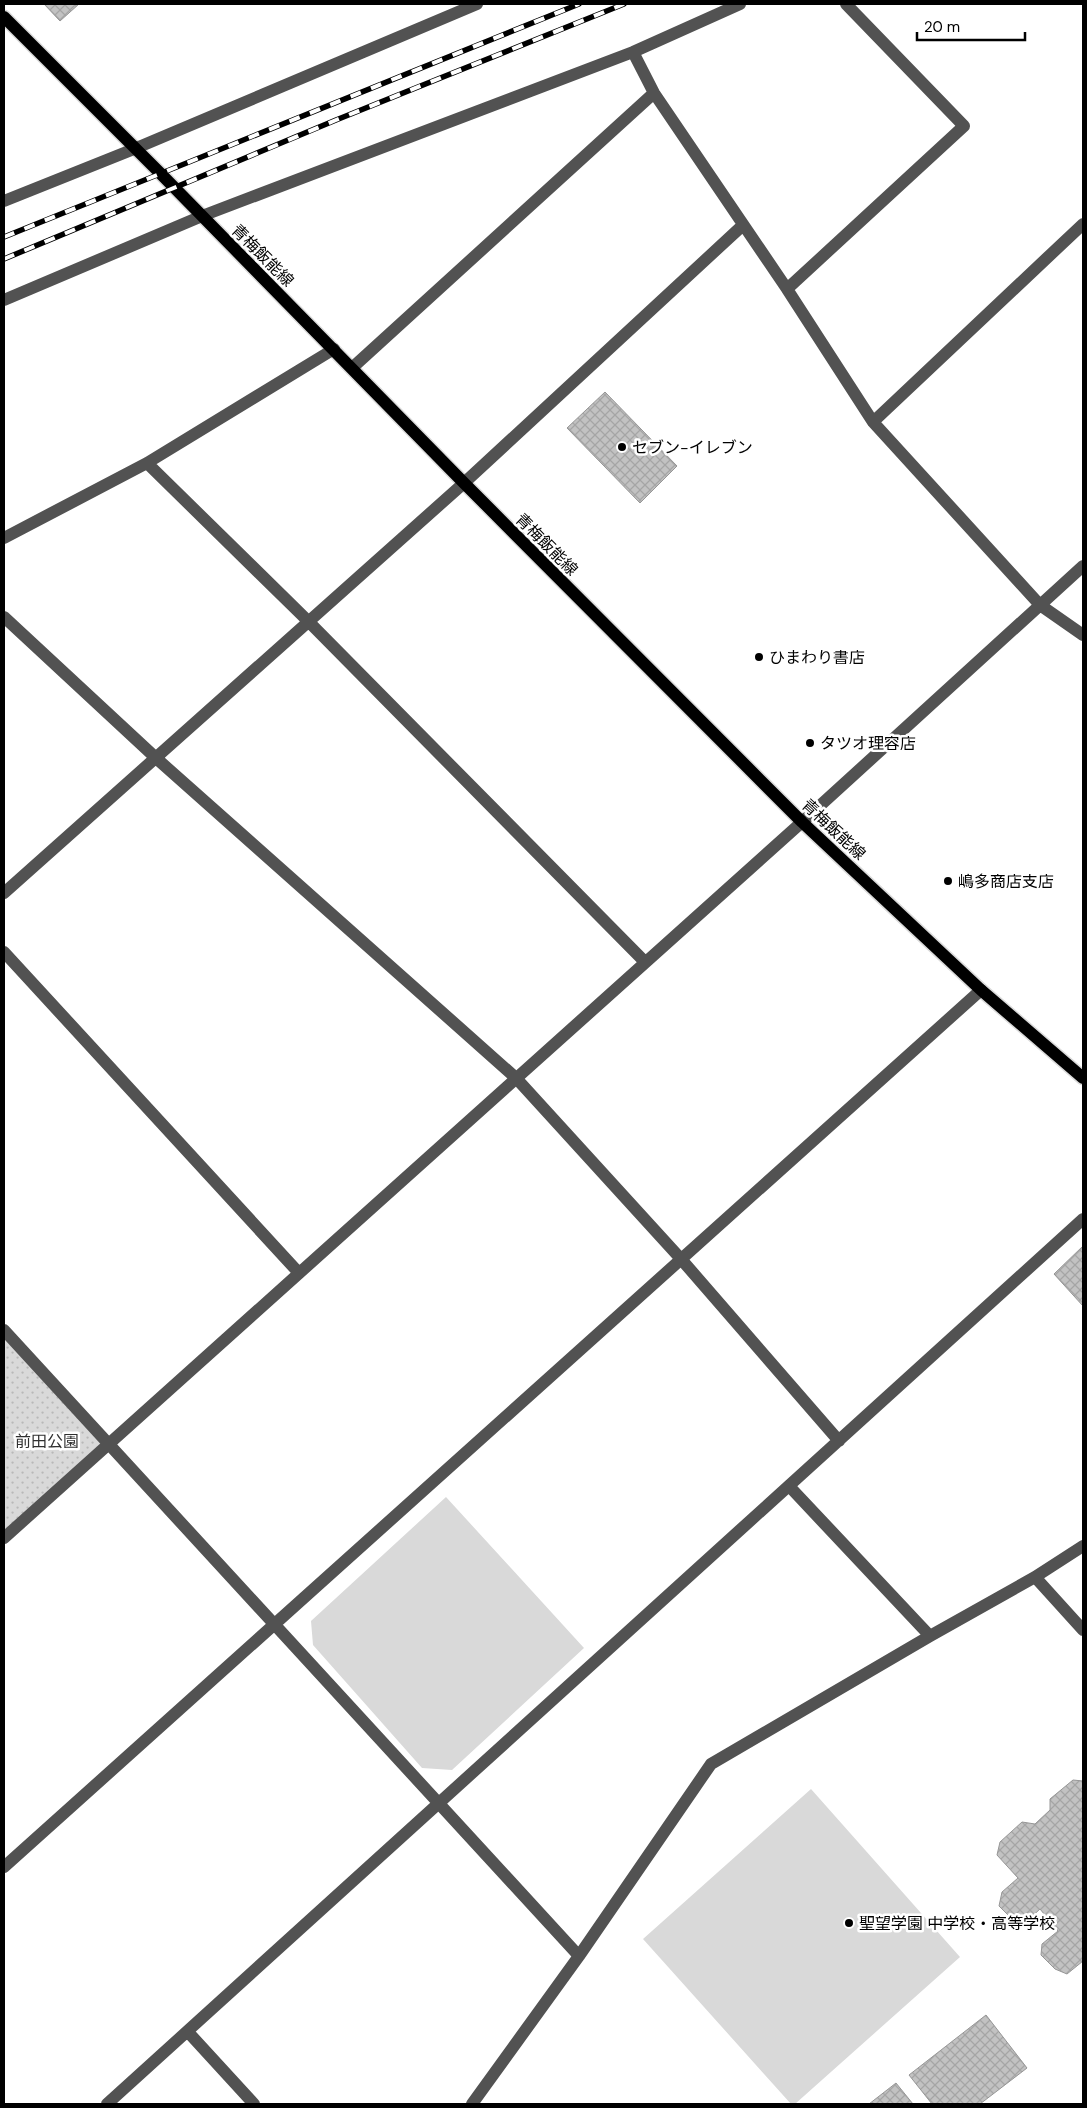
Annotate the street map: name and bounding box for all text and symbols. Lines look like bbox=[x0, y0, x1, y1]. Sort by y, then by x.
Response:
scale bar bbox=[917, 10, 1024, 42]
text: 20 m bbox=[924, 17, 960, 37]
street label: 青梅飯能線 bbox=[227, 220, 298, 291]
place label: セブン-イレブン bbox=[632, 437, 753, 458]
marker: セブン-イレブン bbox=[616, 441, 628, 453]
street label: 青梅飯能線 bbox=[511, 509, 582, 580]
place label: ひまわり書店 bbox=[769, 647, 865, 668]
marker: ひまわり書店 bbox=[753, 651, 765, 663]
place label: タツオ理容店 bbox=[820, 733, 916, 754]
marker: タツオ理容店 bbox=[804, 737, 816, 749]
street label: 青梅飯能線 bbox=[797, 794, 870, 864]
place label: 嶋多商店支店 bbox=[958, 871, 1054, 892]
marker: 嶋多商店支店 bbox=[942, 875, 954, 887]
park label: 前田公園 bbox=[15, 1431, 79, 1452]
place label: 聖望学園 中学校・高等学校 bbox=[859, 1913, 1055, 1934]
marker: 聖望学園 中学校・高等学校 bbox=[843, 1917, 855, 1929]

